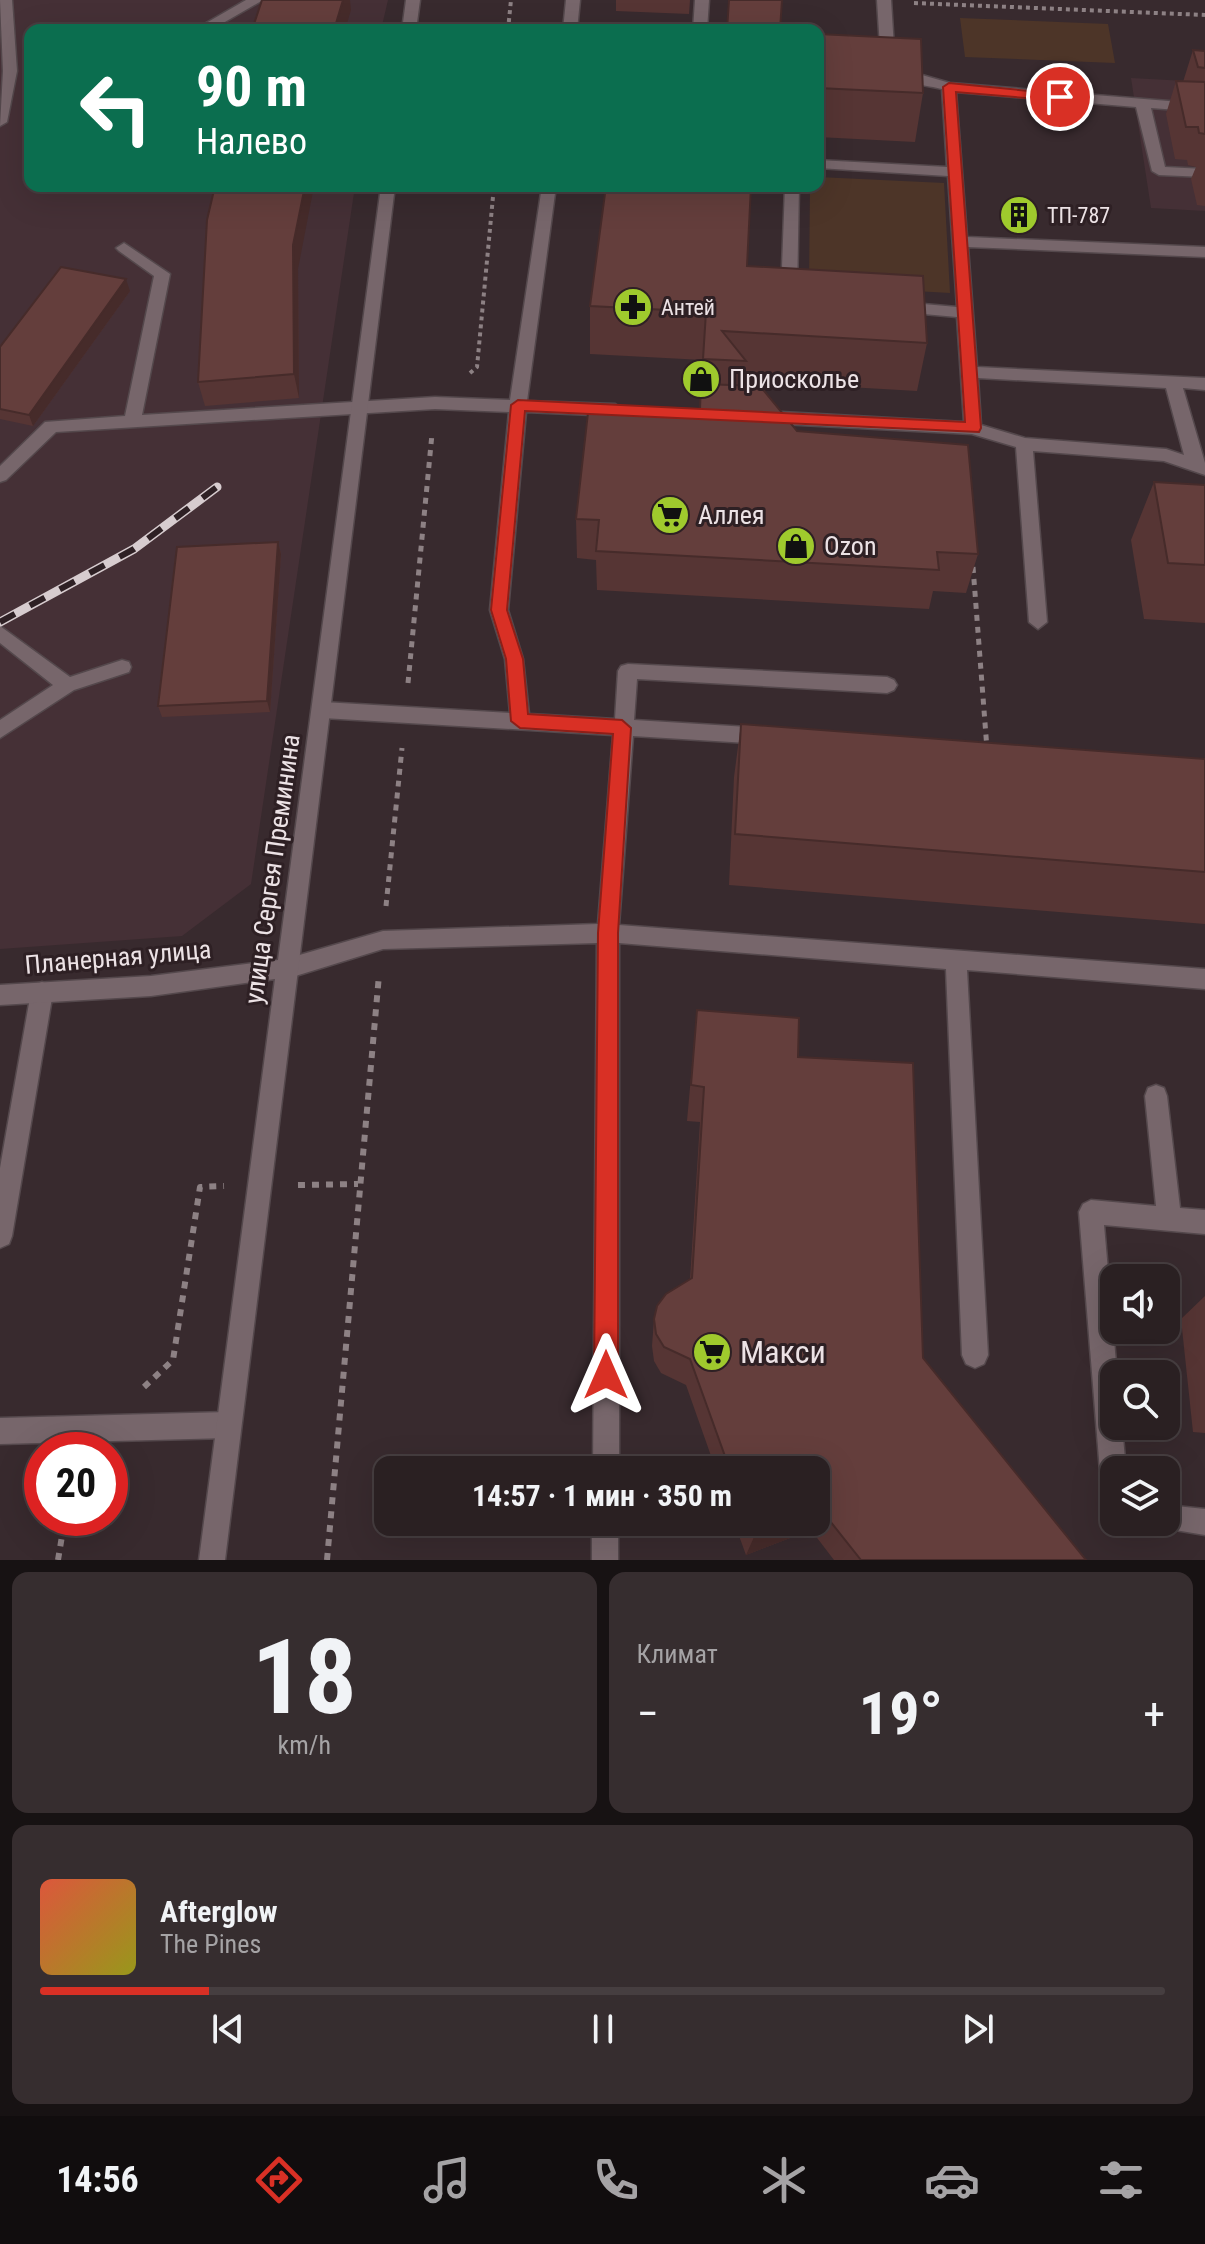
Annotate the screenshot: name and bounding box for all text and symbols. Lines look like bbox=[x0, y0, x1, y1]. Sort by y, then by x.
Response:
text: 90 m bbox=[196, 54, 307, 120]
icon: left bbox=[64, 56, 168, 160]
pin bbox=[1026, 63, 1094, 131]
icon: arrive bbox=[1038, 75, 1082, 119]
text: Налево bbox=[196, 121, 307, 163]
building icon: ТП-787 bbox=[998, 194, 1040, 236]
place label: ТП-787 bbox=[1047, 203, 1110, 228]
pharmacy icon: Антей bbox=[612, 286, 654, 328]
place label: Антей bbox=[661, 295, 715, 320]
shop icon: Приосколье bbox=[680, 358, 722, 400]
place label: Приосколье bbox=[729, 364, 859, 394]
supermarket icon: Аллея bbox=[649, 494, 691, 536]
place label: Аллея bbox=[698, 500, 765, 530]
shop icon: Ozon bbox=[775, 525, 817, 567]
place label: Ozon bbox=[824, 531, 876, 561]
street label: улица Сергея Преминина bbox=[238, 732, 306, 1006]
street label: Планерная улица bbox=[23, 934, 213, 980]
map controls bbox=[1100, 1264, 1180, 1536]
button: sound bbox=[1100, 1264, 1180, 1344]
supermarket icon: Макси bbox=[691, 1331, 733, 1373]
position arrow bbox=[564, 1333, 648, 1417]
place label: Макси bbox=[740, 1333, 826, 1371]
button: search bbox=[1100, 1360, 1180, 1440]
speed limit sign: 20 bbox=[24, 1432, 128, 1536]
button: layers bbox=[1100, 1456, 1180, 1536]
text: 14:57 · 1 мин · 350 m bbox=[472, 1478, 732, 1513]
text: 18 bbox=[252, 1617, 357, 1738]
text: Климат bbox=[637, 1639, 718, 1669]
text: 19° bbox=[859, 1678, 943, 1749]
text: − bbox=[637, 1688, 659, 1740]
text: + bbox=[1143, 1688, 1165, 1740]
text: km/h bbox=[278, 1730, 331, 1760]
text: Afterglow bbox=[160, 1894, 278, 1929]
text: The Pines bbox=[160, 1929, 261, 1959]
icon: previous bbox=[206, 2007, 250, 2051]
icon: pause bbox=[581, 2007, 625, 2051]
icon: next bbox=[956, 2007, 1000, 2051]
icon: directions bbox=[251, 2152, 307, 2208]
icon: music bbox=[419, 2152, 475, 2208]
icon: phone bbox=[588, 2152, 644, 2208]
icon: climate bbox=[756, 2152, 812, 2208]
icon: car bbox=[924, 2152, 980, 2208]
icon: filters bbox=[1093, 2152, 1149, 2208]
text: 14:56 bbox=[56, 2159, 139, 2201]

